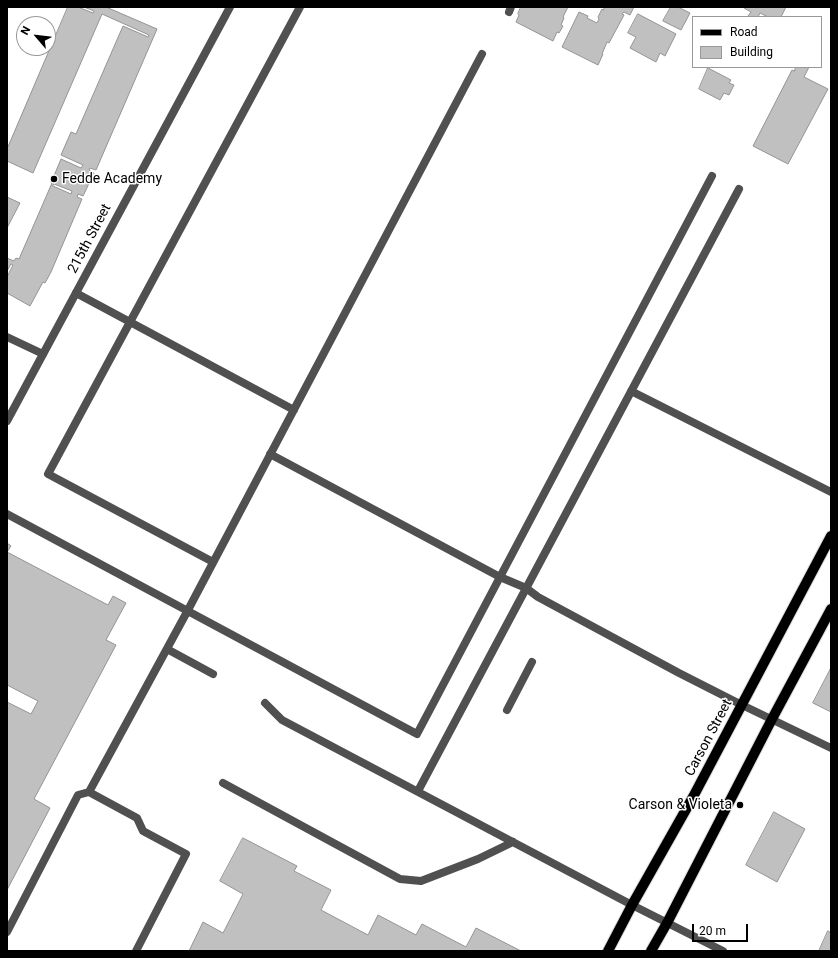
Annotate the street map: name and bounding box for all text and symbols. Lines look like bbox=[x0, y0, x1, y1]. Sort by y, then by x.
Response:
north arrow bbox=[16, 16, 56, 56]
legend bbox=[692, 16, 822, 68]
text: N bbox=[18, 24, 33, 37]
text: Road bbox=[730, 25, 758, 39]
text: Building bbox=[730, 45, 773, 59]
place label: Fedde Academy bbox=[62, 171, 162, 187]
marker: Fedde Academy bbox=[49, 174, 59, 184]
street label: 215th Street bbox=[65, 201, 115, 277]
street label: Carson Street bbox=[682, 697, 736, 779]
place label: Carson & Violeta bbox=[629, 797, 732, 813]
marker: Carson & Violeta bbox=[735, 800, 745, 810]
scale bar bbox=[694, 916, 750, 942]
text: 20 m bbox=[699, 924, 726, 938]

